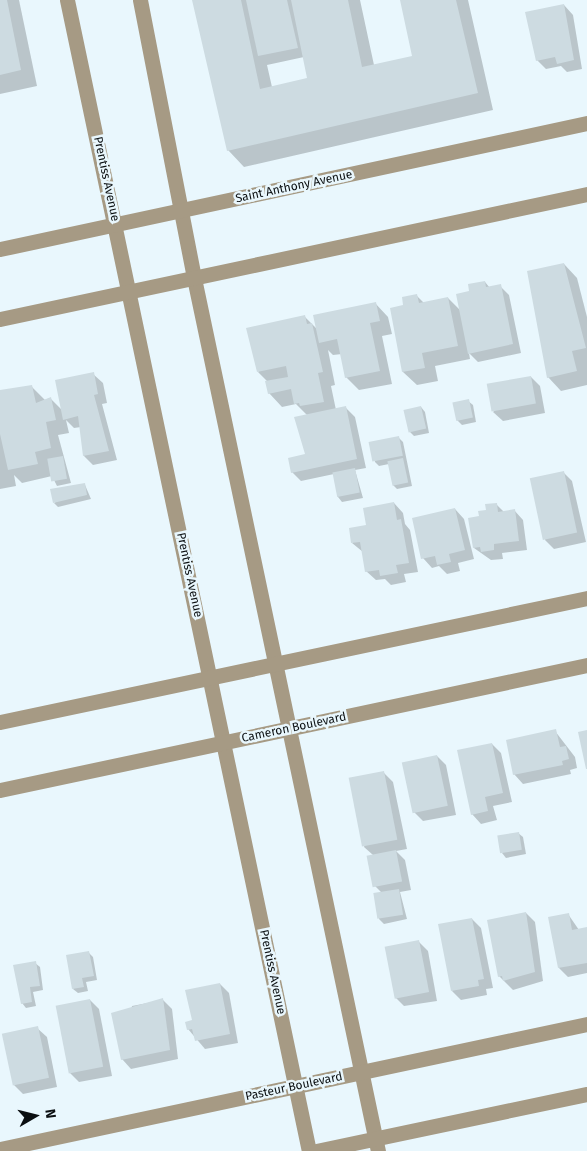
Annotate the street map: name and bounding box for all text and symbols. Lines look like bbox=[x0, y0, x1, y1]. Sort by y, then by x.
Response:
street label: Prentiss Avenue bbox=[90, 135, 122, 223]
street label: Saint Anthony Avenue bbox=[234, 168, 354, 206]
street label: Prentiss Avenue bbox=[173, 531, 205, 619]
street label: Cameron Boulevard bbox=[240, 710, 348, 746]
street label: Prentiss Avenue bbox=[256, 928, 288, 1016]
street label: Pasteur Boulevard bbox=[244, 1070, 344, 1104]
north arrow bbox=[10, 1091, 60, 1141]
text: N bbox=[41, 1108, 59, 1120]

